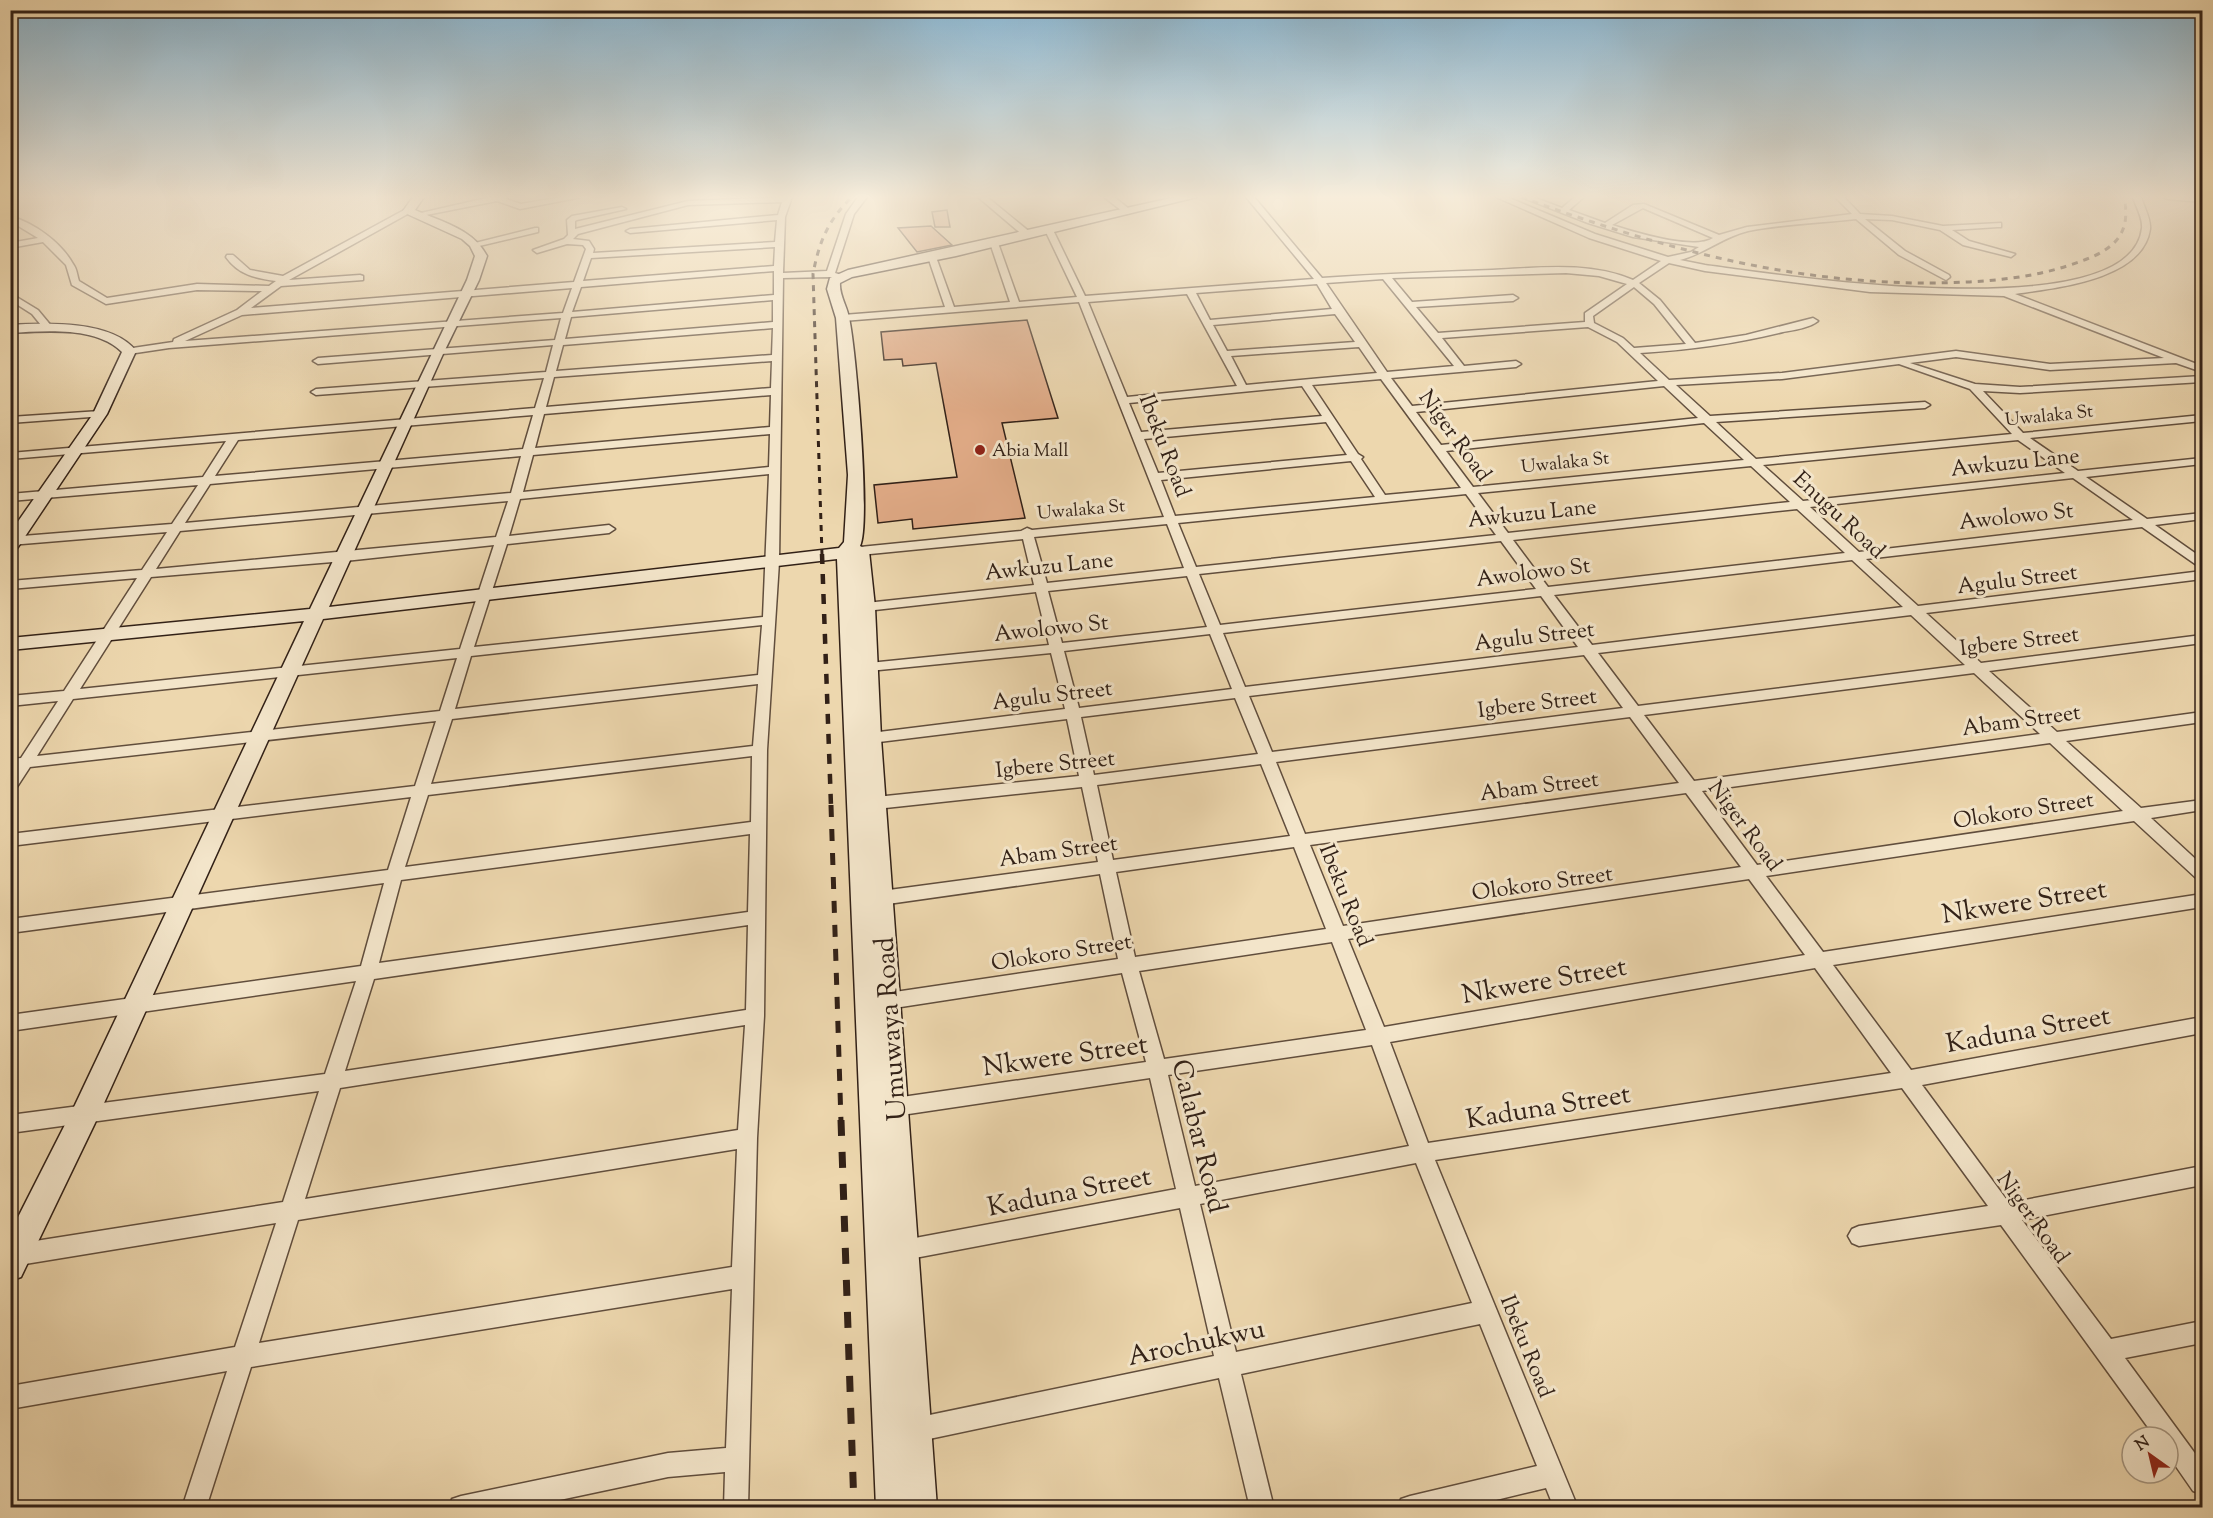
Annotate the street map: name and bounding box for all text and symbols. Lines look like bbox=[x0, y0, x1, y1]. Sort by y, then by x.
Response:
street label: Niger Road bbox=[1409, 384, 1498, 489]
street label: Ibeku Road bbox=[1129, 390, 1198, 502]
street label: Uwalaka St bbox=[2004, 399, 2095, 435]
place label: Abia Mall bbox=[992, 439, 1068, 465]
street label: Awkuzu Lane bbox=[1949, 441, 2081, 487]
marker: Abia Mall bbox=[973, 443, 987, 457]
street label: Uwalaka St bbox=[1520, 446, 1611, 482]
street label: Enugu Road bbox=[1785, 465, 1891, 568]
street label: Awkuzu Lane bbox=[1466, 492, 1598, 538]
street label: Uwalaka St bbox=[1036, 494, 1126, 528]
street label: Awolowo St bbox=[1957, 496, 2076, 540]
street label: Awkuzu Lane bbox=[983, 545, 1115, 591]
street label: Awolowo St bbox=[1474, 551, 1593, 597]
street label: Agulu Street bbox=[1955, 558, 2080, 604]
street label: Awolowo St bbox=[992, 608, 1111, 652]
street label: Agulu Street bbox=[1472, 615, 1597, 661]
street label: Igbere Street bbox=[1958, 620, 2081, 666]
street label: Agulu Street bbox=[990, 674, 1115, 720]
street label: Igbere Street bbox=[1476, 682, 1599, 728]
street label: Abam Street bbox=[1960, 698, 2083, 746]
street label: Igbere Street bbox=[994, 744, 1117, 788]
street label: Abam Street bbox=[1478, 765, 1601, 811]
street label: Niger Road bbox=[1699, 775, 1789, 879]
street label: Olokoro Street bbox=[1951, 785, 2097, 839]
street label: Abam Street bbox=[997, 829, 1120, 877]
street label: Ibeku Road bbox=[1309, 840, 1379, 952]
street label: Olokoro Street bbox=[1470, 859, 1615, 911]
street label: Nkwere Street bbox=[1939, 871, 2110, 936]
street label: Olokoro Street bbox=[989, 927, 1135, 981]
street label: Umuwaya Road bbox=[867, 936, 918, 1122]
street label: Nkwere Street bbox=[1459, 949, 1630, 1016]
street label: Kaduna Street bbox=[1943, 998, 2114, 1065]
street label: Nkwere Street bbox=[980, 1027, 1150, 1088]
street label: Calabar Road bbox=[1160, 1056, 1235, 1217]
street label: Kaduna Street bbox=[1463, 1076, 1633, 1141]
street label: Kaduna Street bbox=[984, 1158, 1155, 1228]
street label: Niger Road bbox=[1987, 1166, 2076, 1271]
street label: Ibeku Road bbox=[1490, 1291, 1560, 1403]
street label: Arochukwu bbox=[1124, 1311, 1269, 1378]
north arrow bbox=[2120, 1425, 2180, 1485]
text: N bbox=[2131, 1431, 2155, 1458]

